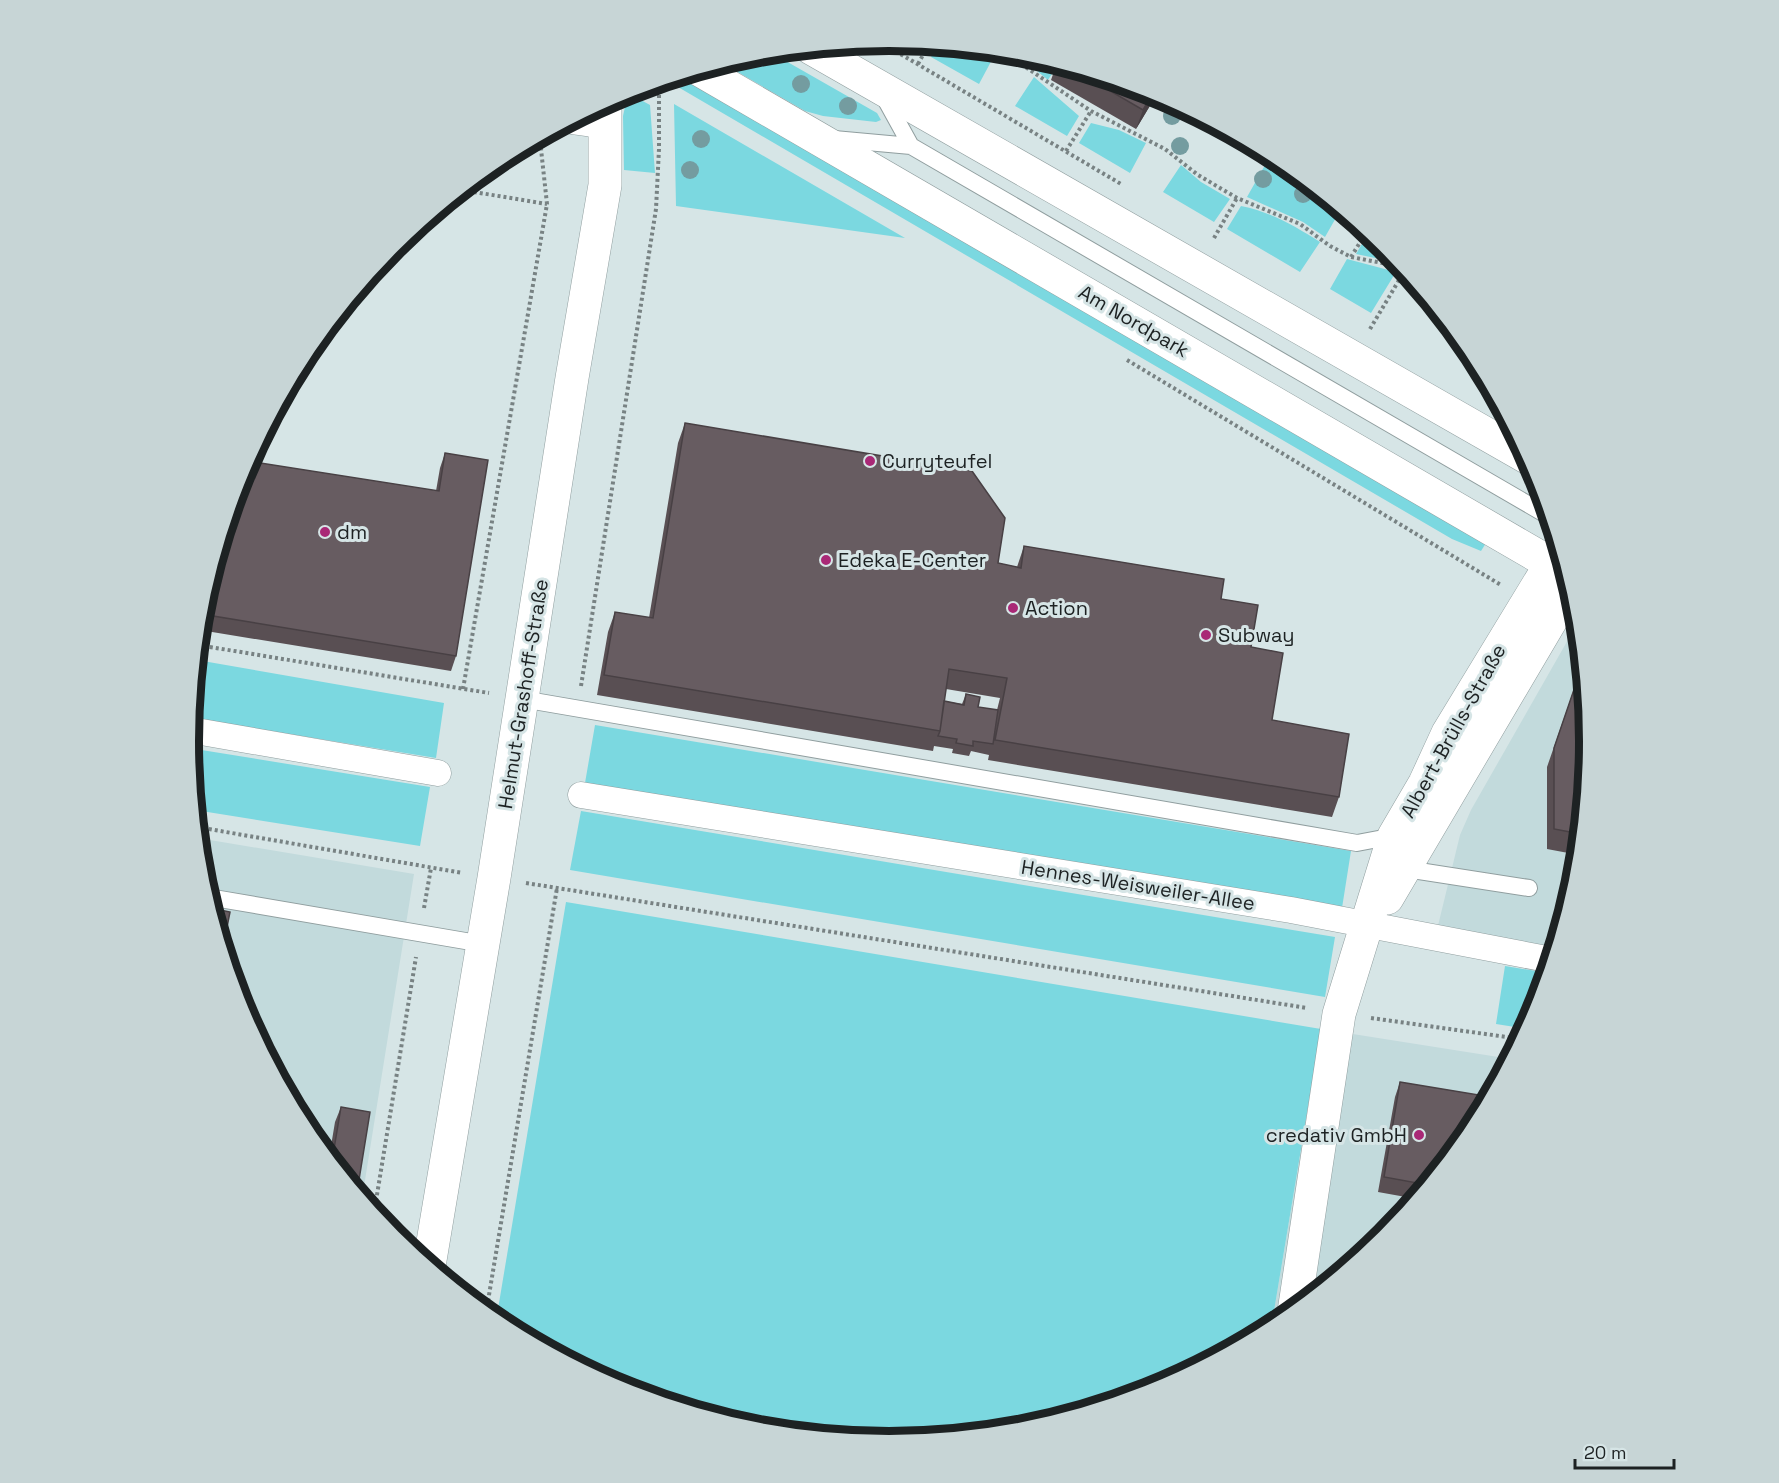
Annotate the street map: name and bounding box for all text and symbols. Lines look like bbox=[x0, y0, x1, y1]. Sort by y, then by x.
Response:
street label: Am Nordpark bbox=[1074, 279, 1194, 363]
place label: Curryteufel bbox=[882, 448, 992, 474]
marker: Curryteufel bbox=[863, 454, 877, 468]
place label: dm bbox=[337, 519, 367, 545]
marker: dm bbox=[318, 525, 332, 539]
place label: Edeka E-Center bbox=[838, 547, 986, 573]
marker: Edeka E-Center bbox=[819, 553, 833, 567]
street label: Helmut-Grashoff-Straße bbox=[492, 577, 554, 811]
place label: Action bbox=[1025, 595, 1088, 621]
marker: Action bbox=[1006, 601, 1020, 615]
place label: Subway bbox=[1218, 622, 1295, 648]
marker: Subway bbox=[1199, 628, 1213, 642]
street label: Albert-Brülls-Straße bbox=[1394, 640, 1512, 822]
street label: Hennes-Weisweiler-Allee bbox=[1019, 854, 1257, 916]
place label: credativ GmbH bbox=[1266, 1122, 1407, 1148]
marker: credativ GmbH bbox=[1412, 1128, 1426, 1142]
scale bar bbox=[1575, 1432, 1674, 1470]
text: 20 m bbox=[1584, 1441, 1627, 1464]

